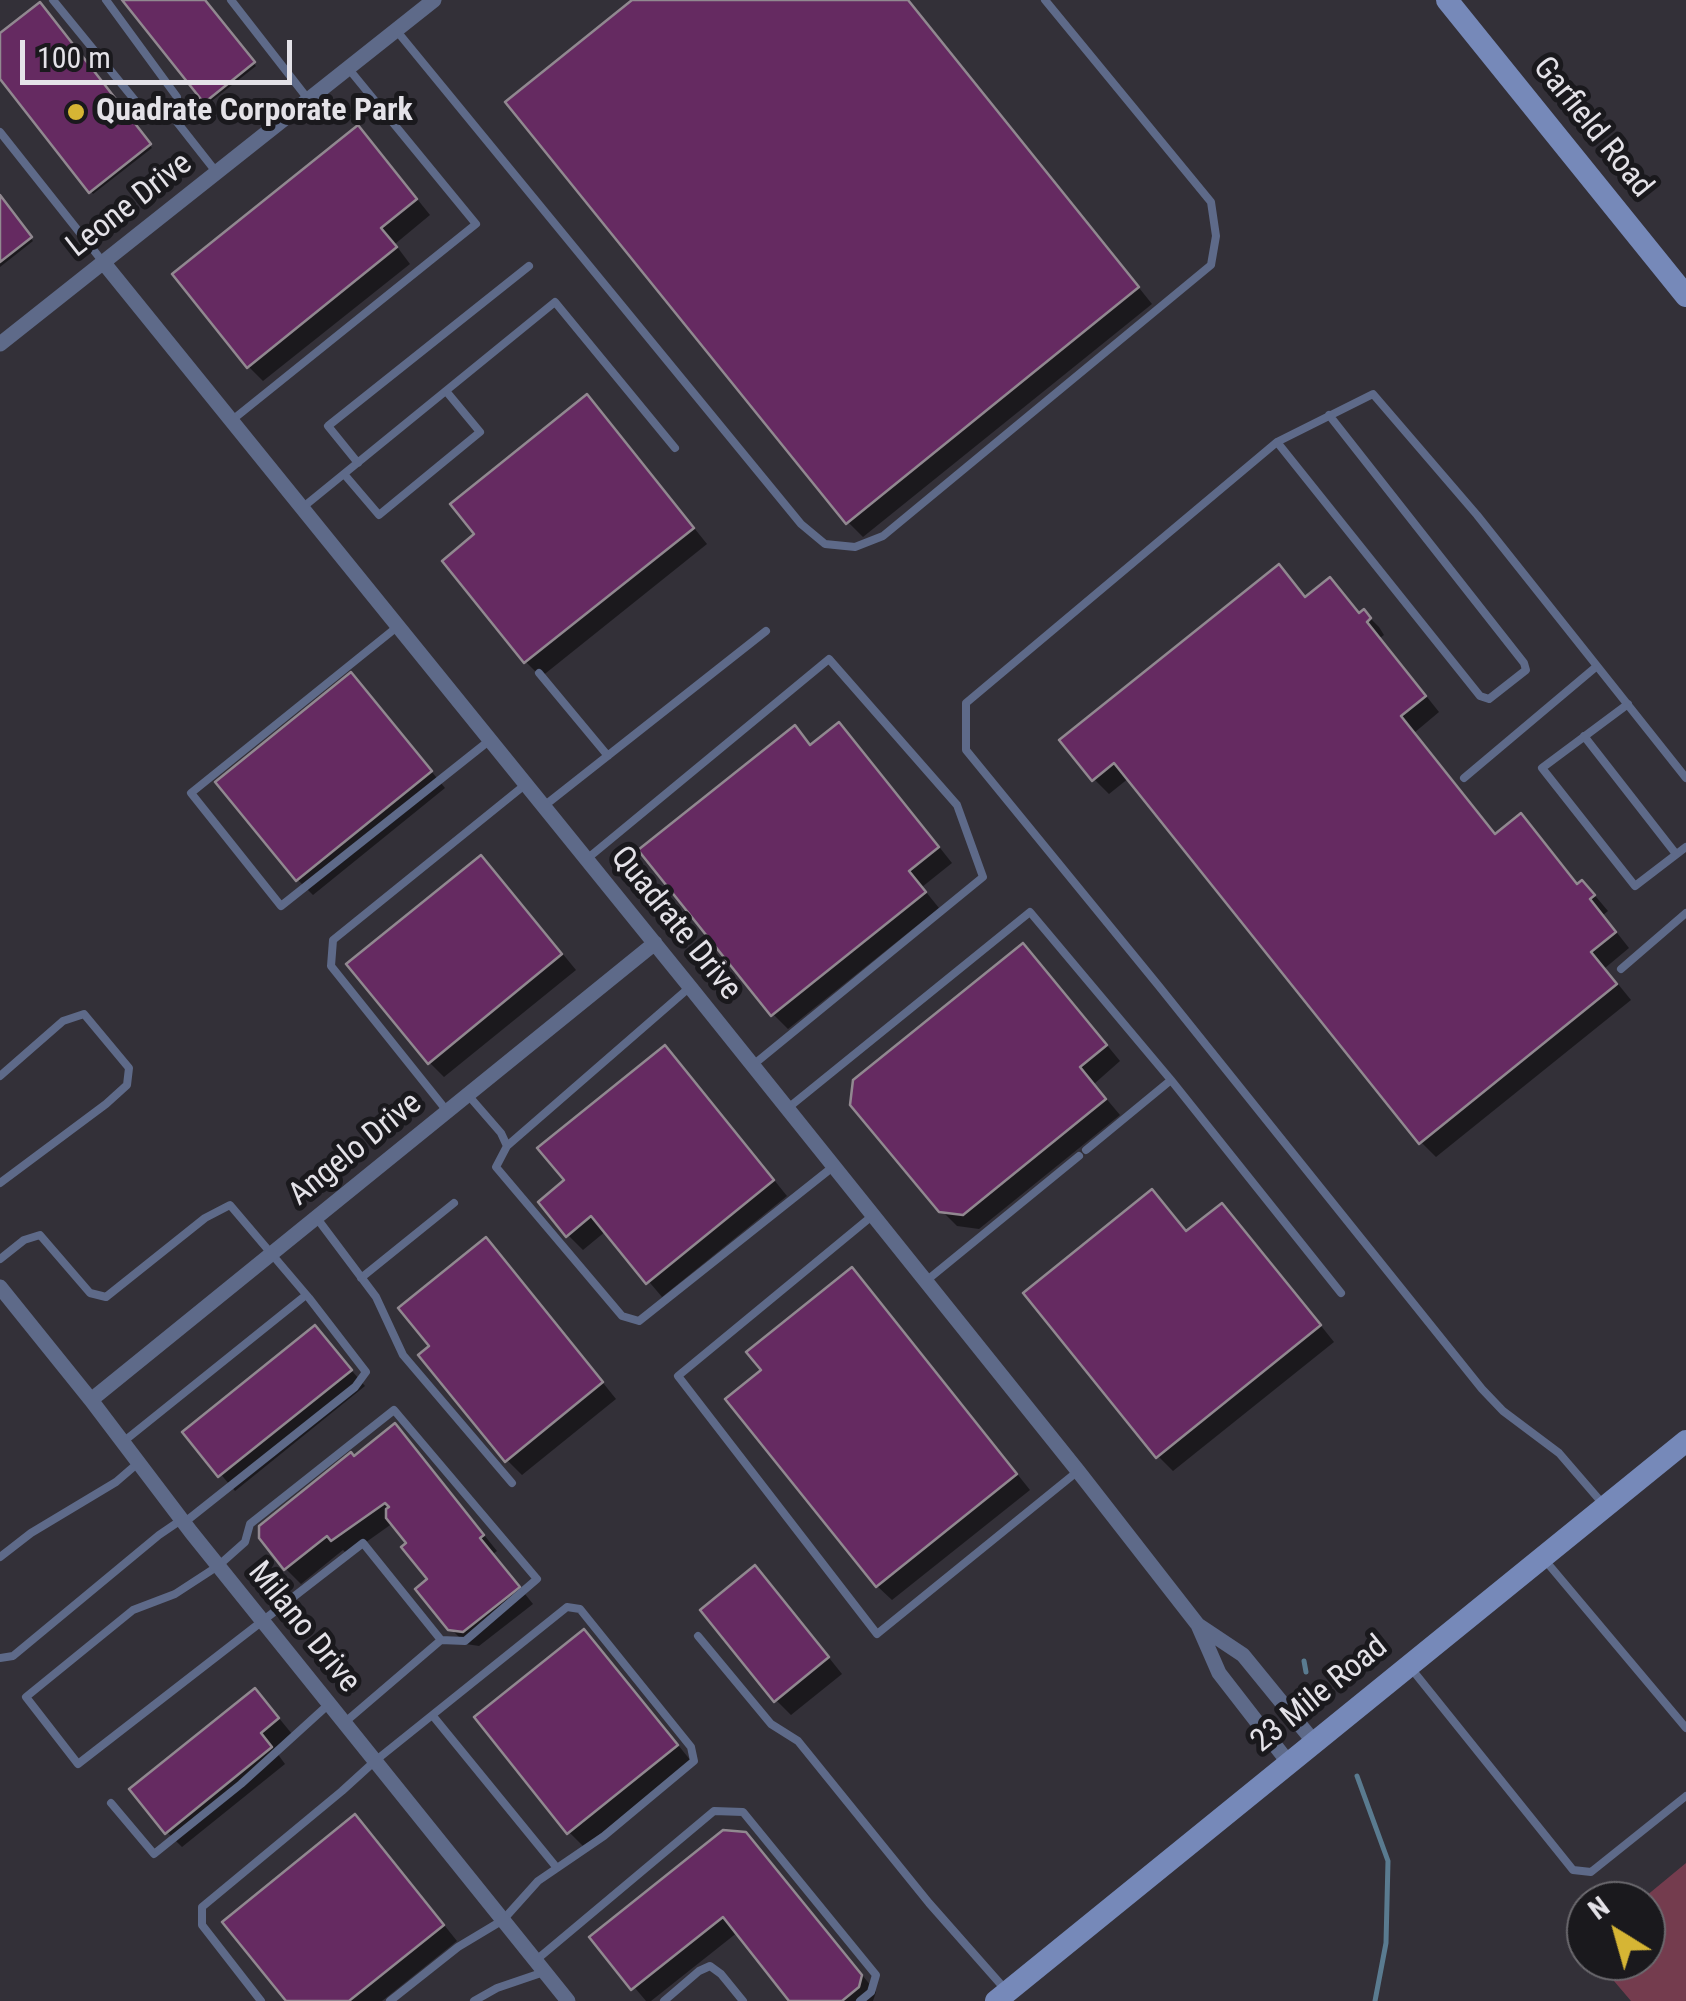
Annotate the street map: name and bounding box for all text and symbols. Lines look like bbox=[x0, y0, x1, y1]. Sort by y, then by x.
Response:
scale bar bbox=[25, 20, 298, 82]
text: 100 m bbox=[37, 40, 111, 75]
street label: Garfield Road bbox=[1524, 50, 1660, 206]
place label: Quadrate Corporate Park bbox=[96, 93, 413, 131]
marker: Quadrate Corporate Park bbox=[65, 101, 87, 123]
street label: Leone Drive bbox=[60, 145, 200, 267]
street label: Quadrate Drive bbox=[602, 840, 748, 1008]
street label: Angelo Drive bbox=[282, 1085, 430, 1215]
street label: Milano Drive bbox=[239, 1555, 367, 1701]
street label: 23 Mile Road bbox=[1244, 1628, 1396, 1762]
north arrow bbox=[1566, 1881, 1666, 1981]
text: N bbox=[1582, 1890, 1616, 1927]

